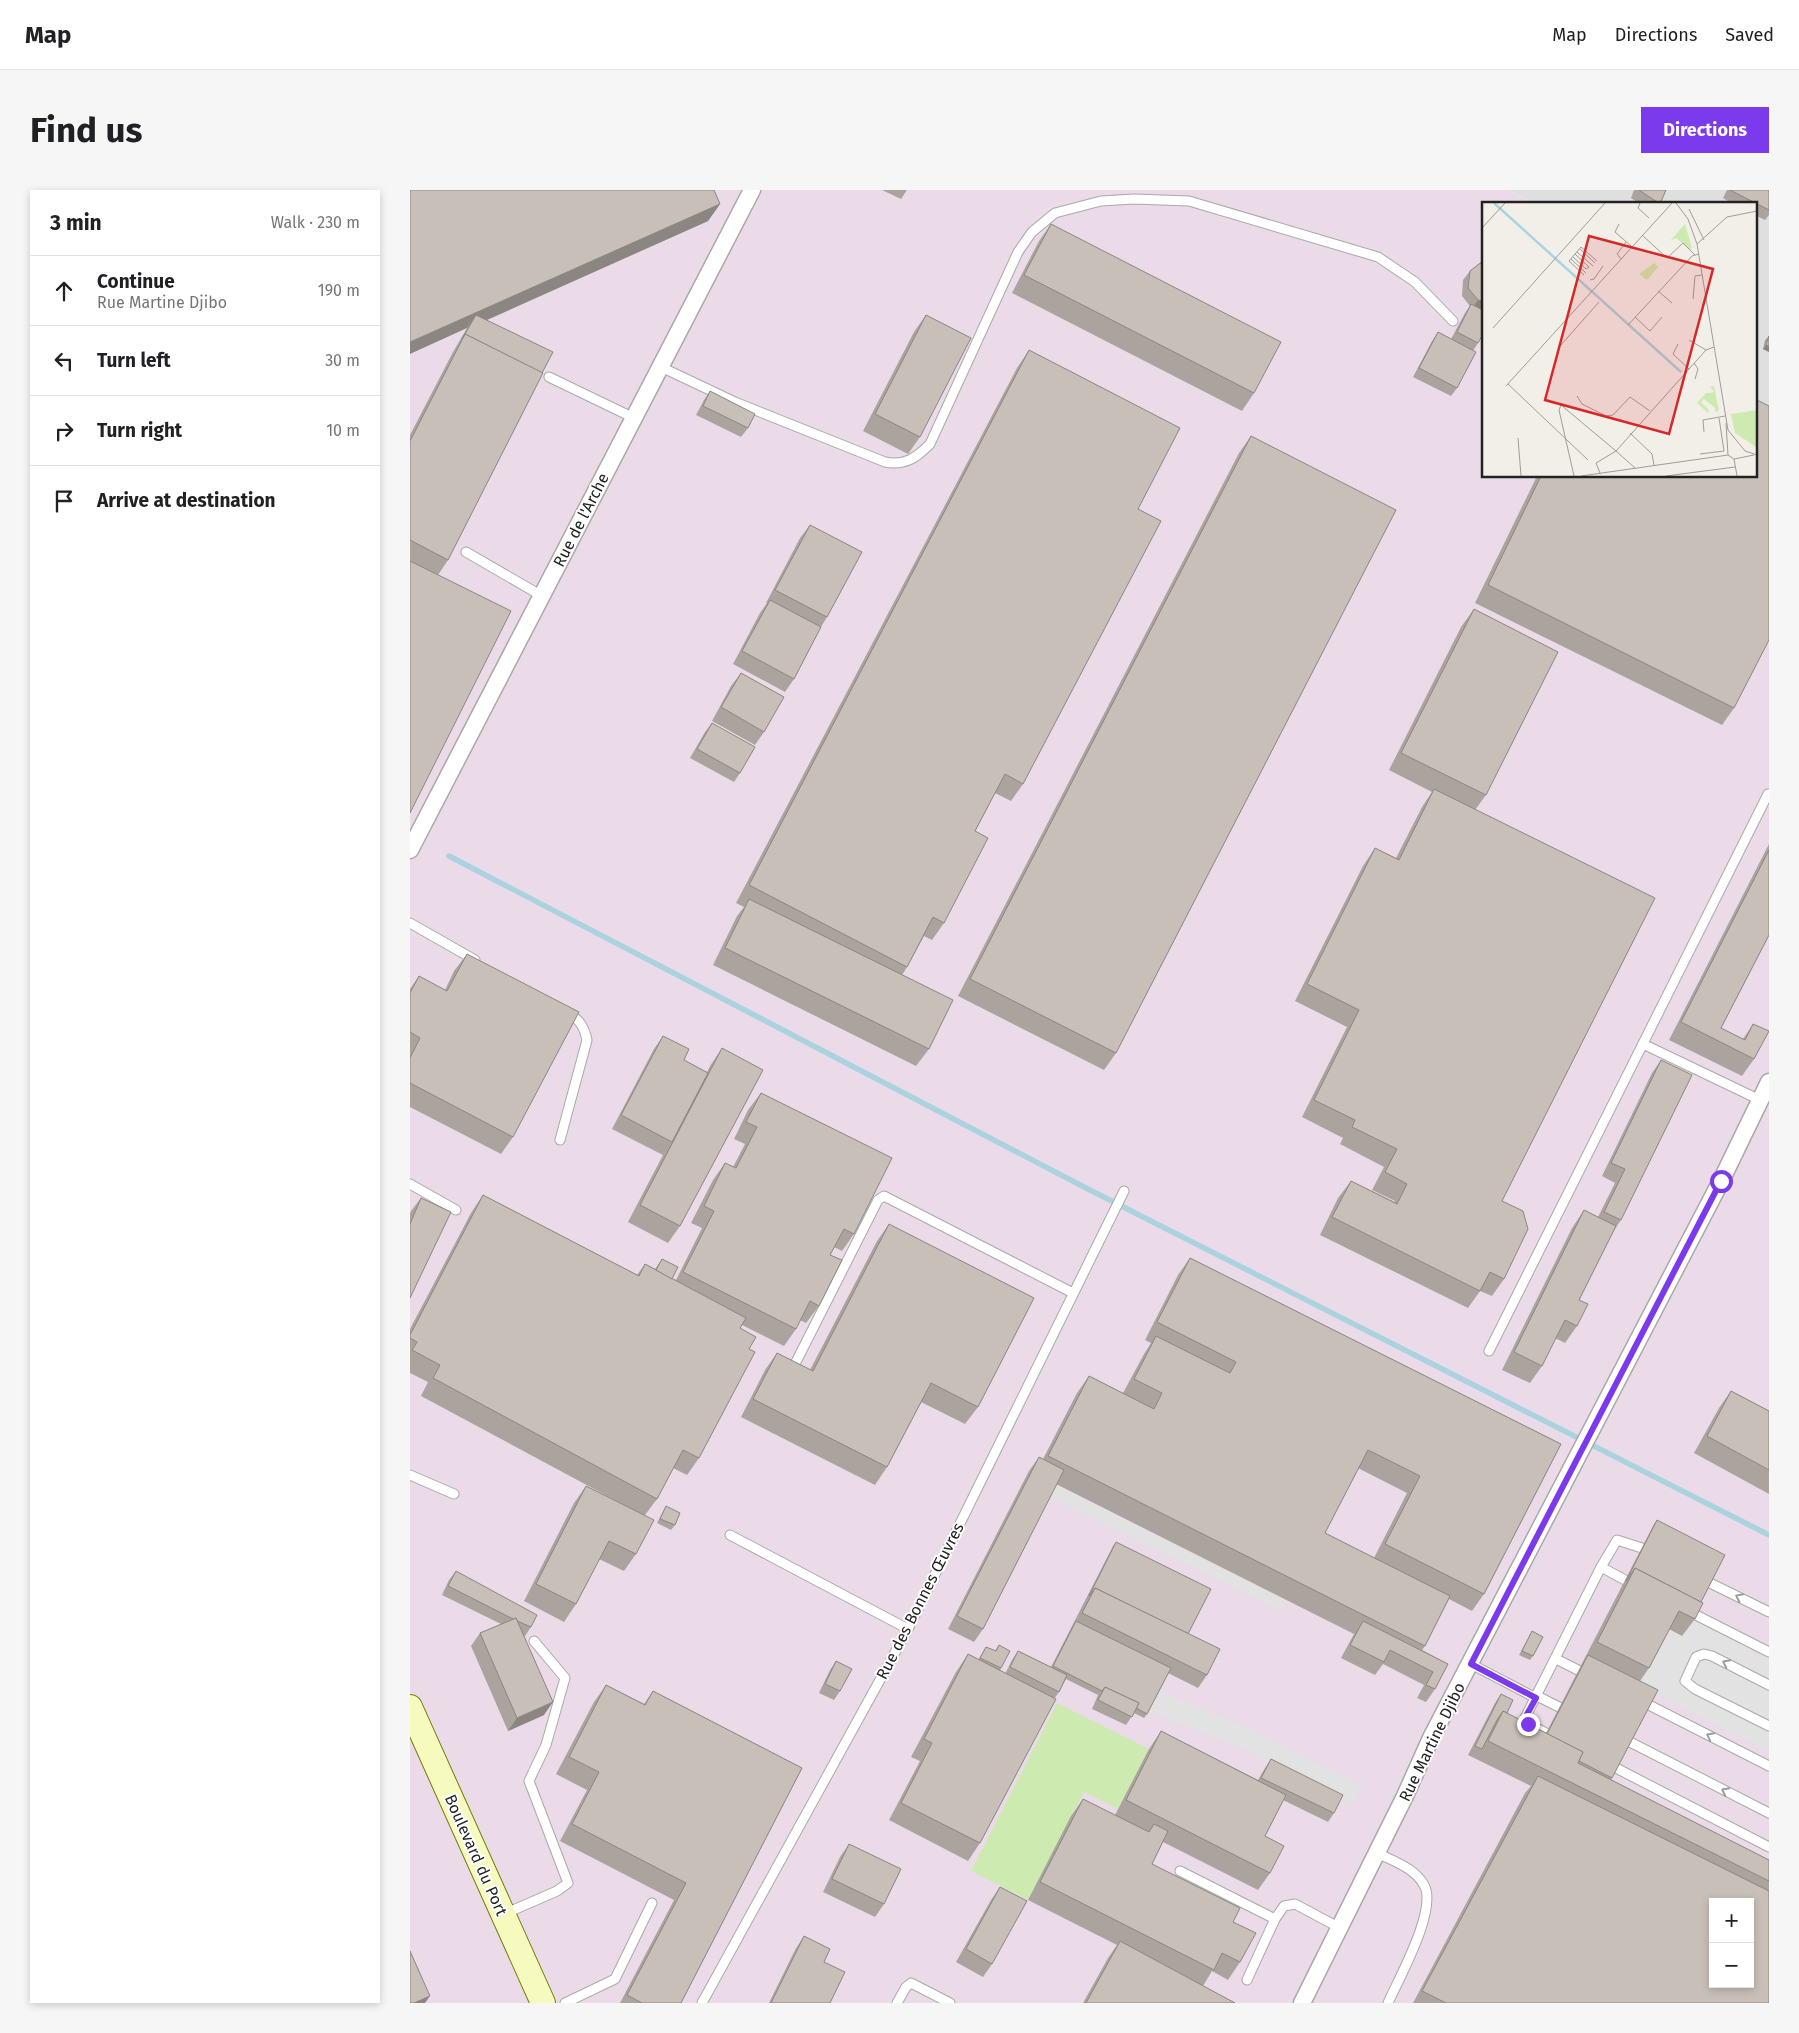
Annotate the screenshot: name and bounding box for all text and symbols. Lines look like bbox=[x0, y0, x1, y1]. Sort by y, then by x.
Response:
text: Map bbox=[25, 21, 71, 49]
text: Map bbox=[1552, 24, 1587, 46]
text: Directions bbox=[1615, 24, 1697, 46]
text: Saved bbox=[1725, 24, 1774, 46]
button: Directions bbox=[1641, 107, 1769, 153]
text: Find us bbox=[30, 109, 142, 151]
inset map bbox=[1482, 202, 1756, 478]
text: 3 min bbox=[50, 210, 102, 236]
text: Walk · 230 m bbox=[271, 213, 360, 232]
text: Continue bbox=[97, 270, 175, 293]
icon: ahead bbox=[50, 277, 78, 305]
text: 190 m bbox=[318, 281, 360, 300]
text: Rue Martine Djibo bbox=[97, 293, 227, 312]
icon: left bbox=[50, 347, 78, 375]
text: Turn left bbox=[97, 349, 171, 372]
text: 30 m bbox=[325, 351, 360, 370]
icon: right bbox=[50, 417, 78, 445]
text: Turn right bbox=[97, 419, 182, 442]
text: 10 m bbox=[326, 421, 360, 440]
street label: Rue de l'Arche bbox=[549, 470, 613, 570]
icon: arrive bbox=[50, 487, 78, 515]
text: Arrive at destination bbox=[97, 489, 276, 512]
route start bbox=[1710, 1170, 1733, 1193]
street label: Rue des Bonnes Œuvres bbox=[872, 1519, 968, 1683]
one-way arrow bbox=[1736, 1593, 1745, 1603]
one-way arrow bbox=[1722, 1659, 1731, 1669]
street label: Rue Martine Djibo bbox=[1395, 1679, 1469, 1805]
route end bbox=[1517, 1713, 1540, 1736]
one-way arrow bbox=[1706, 1732, 1715, 1742]
one-way arrow bbox=[1722, 1787, 1731, 1797]
street label: Boulevard du Port bbox=[441, 1791, 511, 1919]
map controls bbox=[1709, 1898, 1754, 1988]
button: + bbox=[1709, 1898, 1754, 1943]
button: − bbox=[1709, 1943, 1754, 1988]

